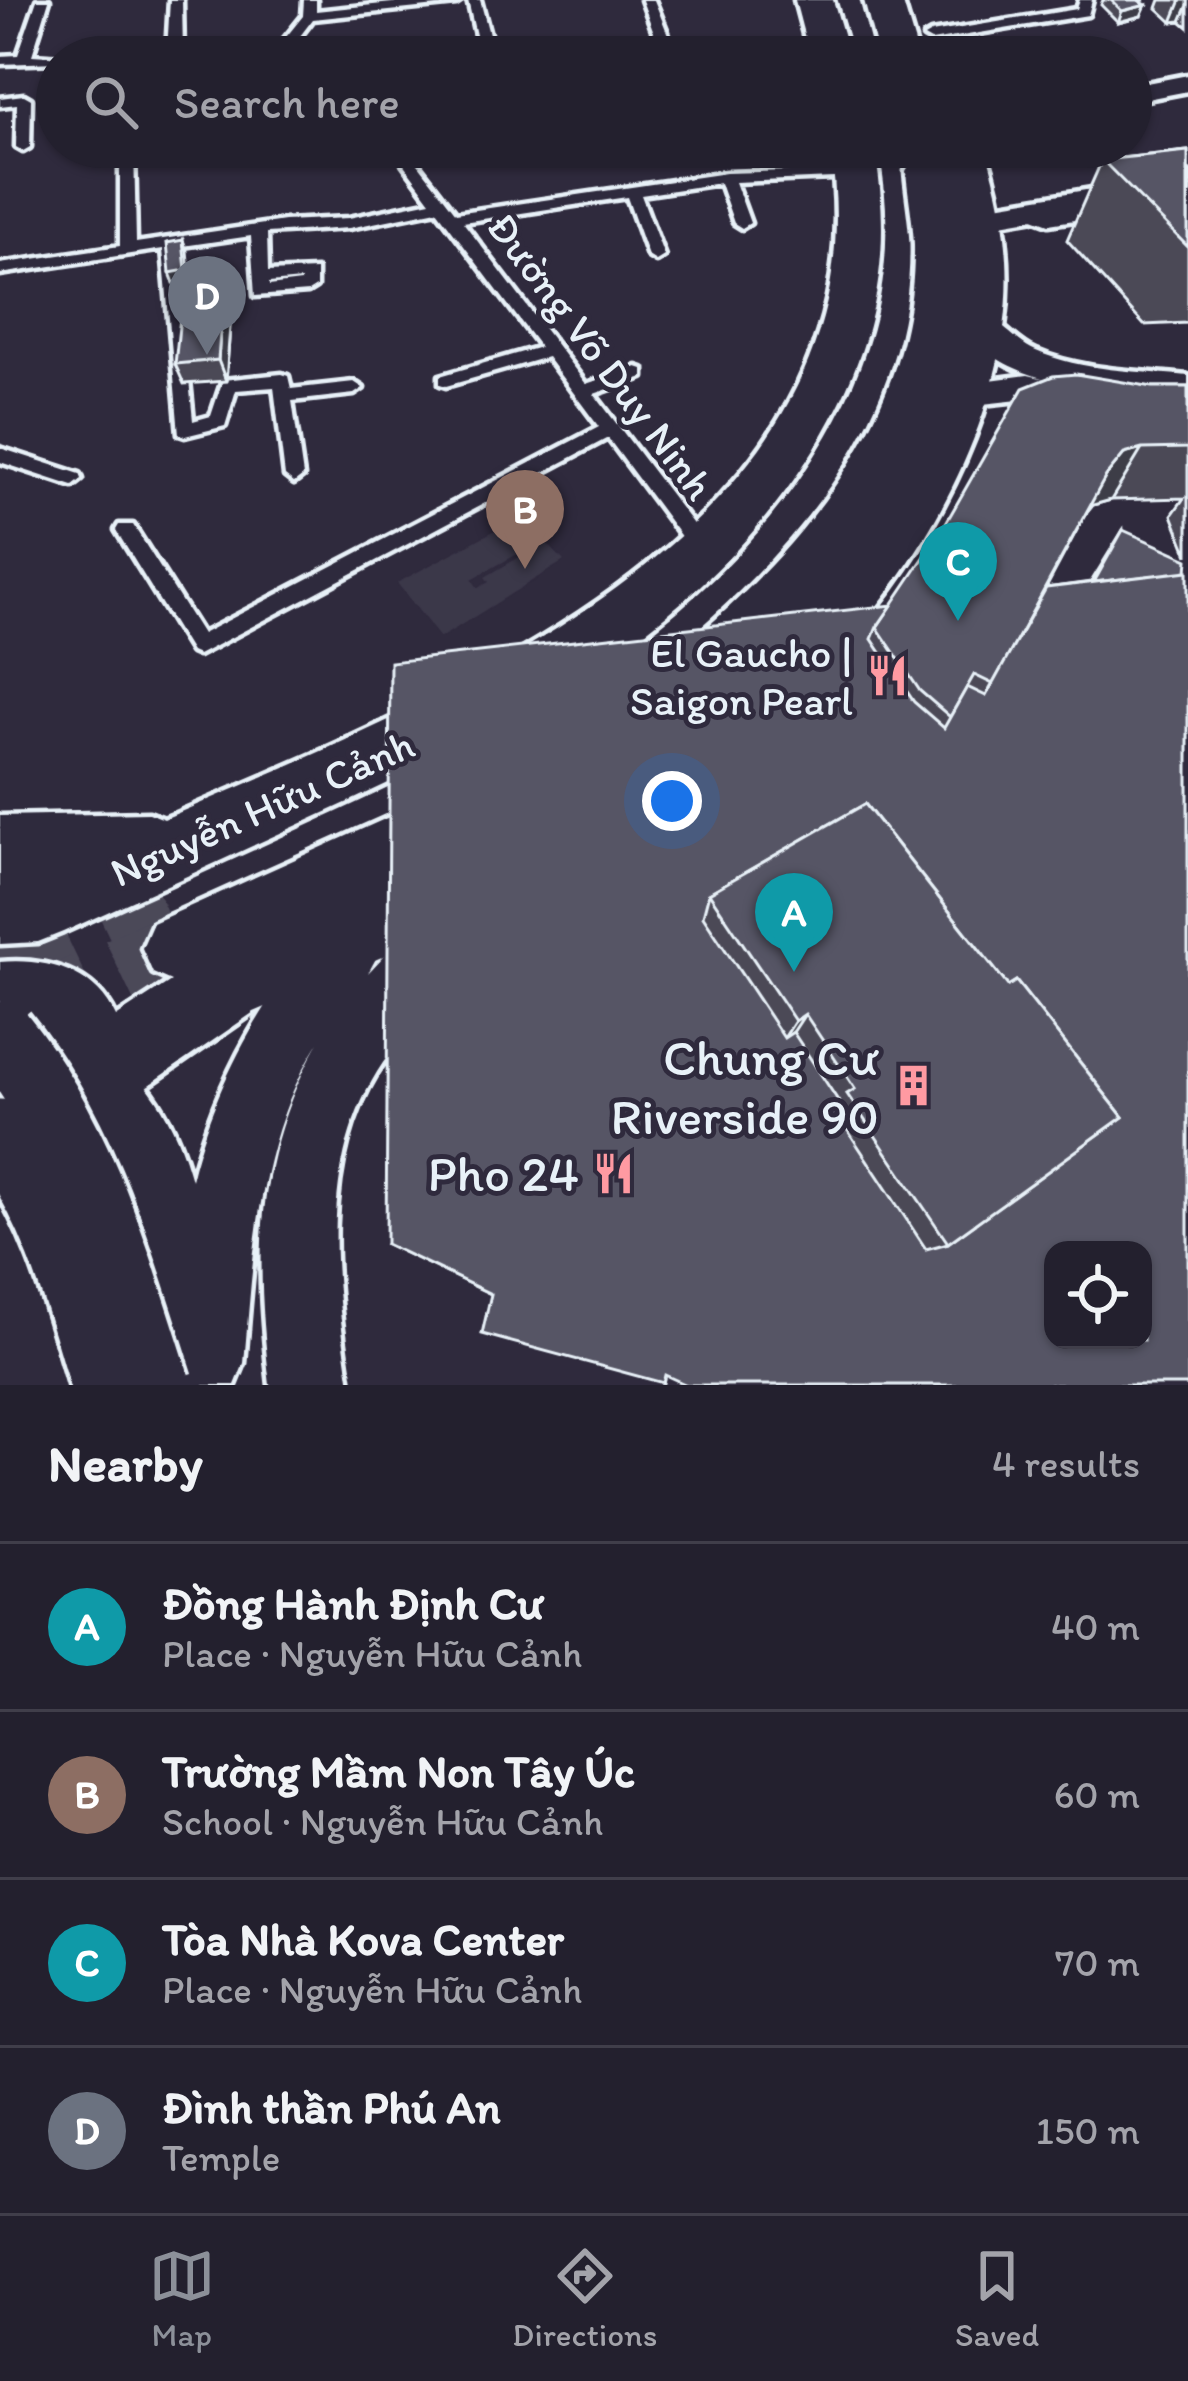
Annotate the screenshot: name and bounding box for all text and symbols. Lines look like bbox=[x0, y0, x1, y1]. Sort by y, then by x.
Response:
search box bbox=[36, 36, 1152, 168]
icon: search bbox=[78, 69, 144, 135]
text: Search here bbox=[174, 75, 400, 129]
street label: Đường Võ Duy Ninh bbox=[477, 203, 725, 509]
pin: D bbox=[168, 256, 246, 355]
pin: B bbox=[486, 470, 564, 569]
pin: C bbox=[919, 522, 997, 621]
place label: El Gaucho | Saigon Pearl bbox=[630, 627, 853, 726]
restaurant icon: El Gaucho | Saigon Pearl bbox=[864, 653, 910, 699]
street label: Nguyễn Hữu Cảnh bbox=[102, 718, 422, 898]
your location bbox=[642, 771, 702, 831]
pin: A bbox=[755, 873, 833, 972]
place label: Chung Cư Riverside 90 bbox=[610, 1027, 879, 1147]
building icon: Chung Cư Riverside 90 bbox=[890, 1063, 936, 1109]
place label: Pho 24 bbox=[427, 1143, 579, 1204]
restaurant icon: Pho 24 bbox=[590, 1150, 636, 1196]
map controls bbox=[1044, 1241, 1152, 1349]
button: locate bbox=[1044, 1241, 1152, 1349]
text: Nearby bbox=[48, 1433, 203, 1494]
text: 4 results bbox=[992, 1440, 1140, 1487]
text: Đồng Hành Định Cư bbox=[162, 1576, 544, 1630]
text: A bbox=[75, 1603, 99, 1650]
text: 40 m bbox=[1051, 1603, 1140, 1650]
text: Place · Nguyễn Hữu Cảnh bbox=[162, 1630, 582, 1677]
text: Trường Mầm Non Tây Úc bbox=[162, 1744, 635, 1798]
text: B bbox=[74, 1771, 100, 1818]
text: 60 m bbox=[1054, 1771, 1140, 1818]
text: School · Nguyễn Hữu Cảnh bbox=[162, 1798, 603, 1845]
text: Tòa Nhà Kova Center bbox=[162, 1912, 564, 1966]
text: C bbox=[74, 1939, 100, 1986]
text: 70 m bbox=[1055, 1939, 1140, 1986]
text: Place · Nguyễn Hữu Cảnh bbox=[162, 1966, 582, 2013]
text: Đình thần Phú An bbox=[162, 2080, 501, 2134]
text: D bbox=[74, 2107, 100, 2154]
text: 150 m bbox=[1036, 2107, 1140, 2154]
text: Temple bbox=[162, 2134, 280, 2181]
tab: Map bbox=[149, 2243, 215, 2354]
tab: Directions bbox=[512, 2243, 657, 2354]
tab: Saved bbox=[955, 2243, 1039, 2354]

